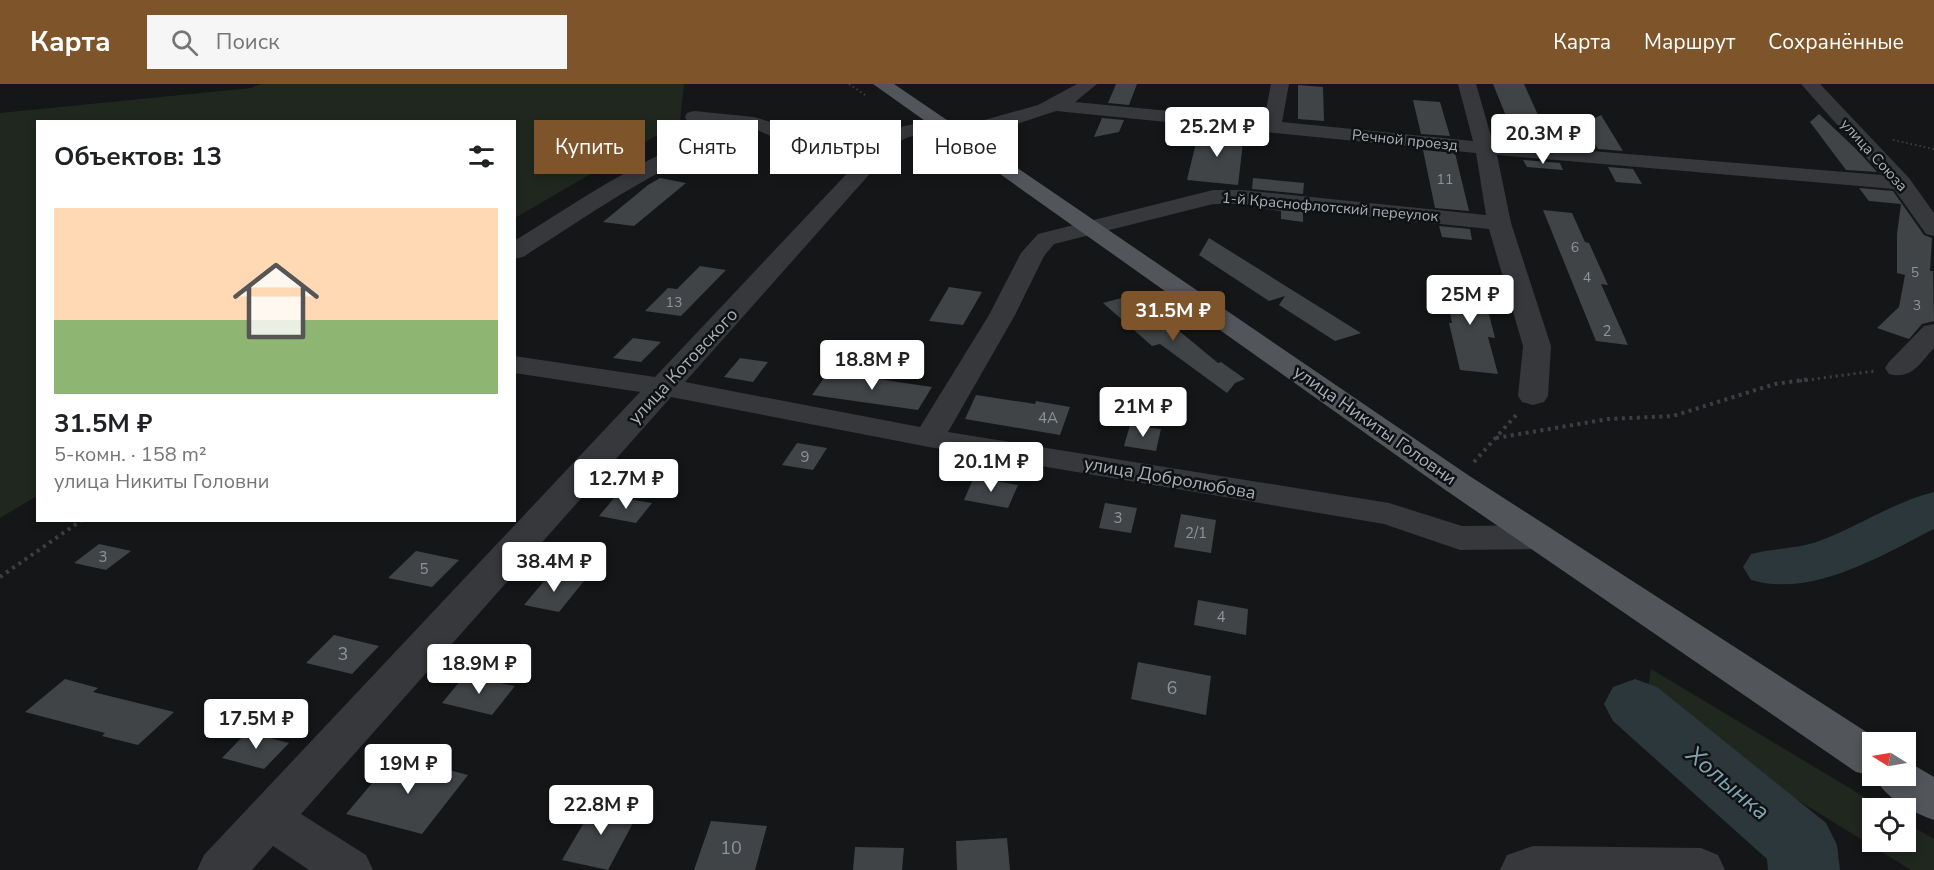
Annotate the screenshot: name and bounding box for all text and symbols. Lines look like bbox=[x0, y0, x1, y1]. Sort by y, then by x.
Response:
search box bbox=[147, 15, 567, 69]
text: Карта bbox=[30, 23, 111, 61]
icon: search bbox=[168, 26, 201, 59]
text: Поиск bbox=[216, 27, 280, 57]
text: Карта bbox=[1553, 28, 1611, 56]
text: Маршрут bbox=[1644, 28, 1735, 56]
text: Сохранённые bbox=[1768, 28, 1904, 56]
pin: 25.2M ₽ bbox=[1162, 107, 1272, 158]
text: 25.2M ₽ bbox=[1179, 113, 1255, 140]
pin: 20.3M ₽ bbox=[1488, 114, 1598, 165]
street label: улица Союза bbox=[1836, 114, 1912, 196]
chip: Купить bbox=[534, 120, 645, 174]
chip: Снять bbox=[657, 120, 758, 174]
chip: Фильтры bbox=[770, 120, 901, 174]
chip: Новое bbox=[913, 120, 1018, 174]
text: 20.3M ₽ bbox=[1505, 120, 1581, 147]
street label: Речной проезд bbox=[1351, 124, 1459, 156]
text: Объектов: 13 bbox=[54, 139, 222, 174]
icon: filters bbox=[465, 140, 498, 173]
house number: 11 bbox=[1437, 170, 1453, 189]
street label: 1-й Краснофлотский переулок bbox=[1221, 188, 1439, 226]
house number: 6 bbox=[1571, 238, 1579, 257]
icon: home bbox=[222, 247, 330, 355]
house number: 5 bbox=[1911, 263, 1919, 282]
house number: 4 bbox=[1583, 268, 1591, 287]
pin: 25M ₽ bbox=[1428, 275, 1512, 326]
text: 25M ₽ bbox=[1441, 281, 1499, 308]
pin: 31.5M ₽ bbox=[1118, 291, 1228, 342]
house number: 13 bbox=[666, 293, 682, 312]
house number: 3 bbox=[1913, 296, 1921, 315]
text: 31.5M ₽ bbox=[1135, 297, 1211, 324]
street label: улица Котовского bbox=[623, 303, 743, 429]
house number: 2 bbox=[1602, 321, 1612, 341]
pin: 18.8M ₽ bbox=[817, 340, 927, 391]
text: 18.8M ₽ bbox=[834, 346, 910, 373]
street label: улица Никиты Головни bbox=[1289, 360, 1461, 490]
pin: 21M ₽ bbox=[1101, 387, 1185, 438]
text: 21M ₽ bbox=[1114, 393, 1172, 420]
text: 31.5M ₽ bbox=[54, 406, 152, 441]
house number: 4А bbox=[1038, 408, 1058, 428]
text: 5-комн. · 158 m² bbox=[54, 441, 207, 468]
pin: 20.1M ₽ bbox=[936, 442, 1046, 493]
house number: 9 bbox=[800, 447, 810, 467]
text: 20.1M ₽ bbox=[953, 448, 1029, 475]
street label: улица Добролюбова bbox=[1082, 451, 1258, 505]
pin: 12.7M ₽ bbox=[571, 459, 681, 510]
text: 12.7M ₽ bbox=[588, 465, 664, 492]
text: улица Никиты Головни bbox=[54, 468, 269, 495]
house number: 3 bbox=[1113, 508, 1123, 528]
house number: 2/1 bbox=[1185, 523, 1207, 543]
pin: 38.4M ₽ bbox=[499, 542, 609, 593]
house number: 3 bbox=[98, 547, 108, 567]
text: 38.4M ₽ bbox=[516, 548, 592, 575]
house number: 5 bbox=[419, 559, 429, 579]
house number: 4 bbox=[1216, 607, 1226, 627]
house number: 3 bbox=[338, 642, 348, 666]
pin: 18.9M ₽ bbox=[424, 644, 534, 695]
text: 18.9M ₽ bbox=[441, 650, 517, 677]
house number: 6 bbox=[1167, 676, 1177, 700]
pin: 17.5M ₽ bbox=[201, 699, 311, 750]
text: 17.5M ₽ bbox=[218, 705, 294, 732]
north arrow bbox=[1862, 732, 1916, 786]
map controls bbox=[1862, 732, 1916, 852]
water label: Холынка bbox=[1679, 738, 1776, 827]
pin: 19M ₽ bbox=[366, 744, 450, 795]
text: 19M ₽ bbox=[379, 750, 437, 777]
pin: 22.8M ₽ bbox=[546, 785, 656, 836]
text: 22.8M ₽ bbox=[563, 791, 639, 818]
button: locate bbox=[1862, 798, 1916, 852]
house number: 10 bbox=[720, 836, 742, 860]

